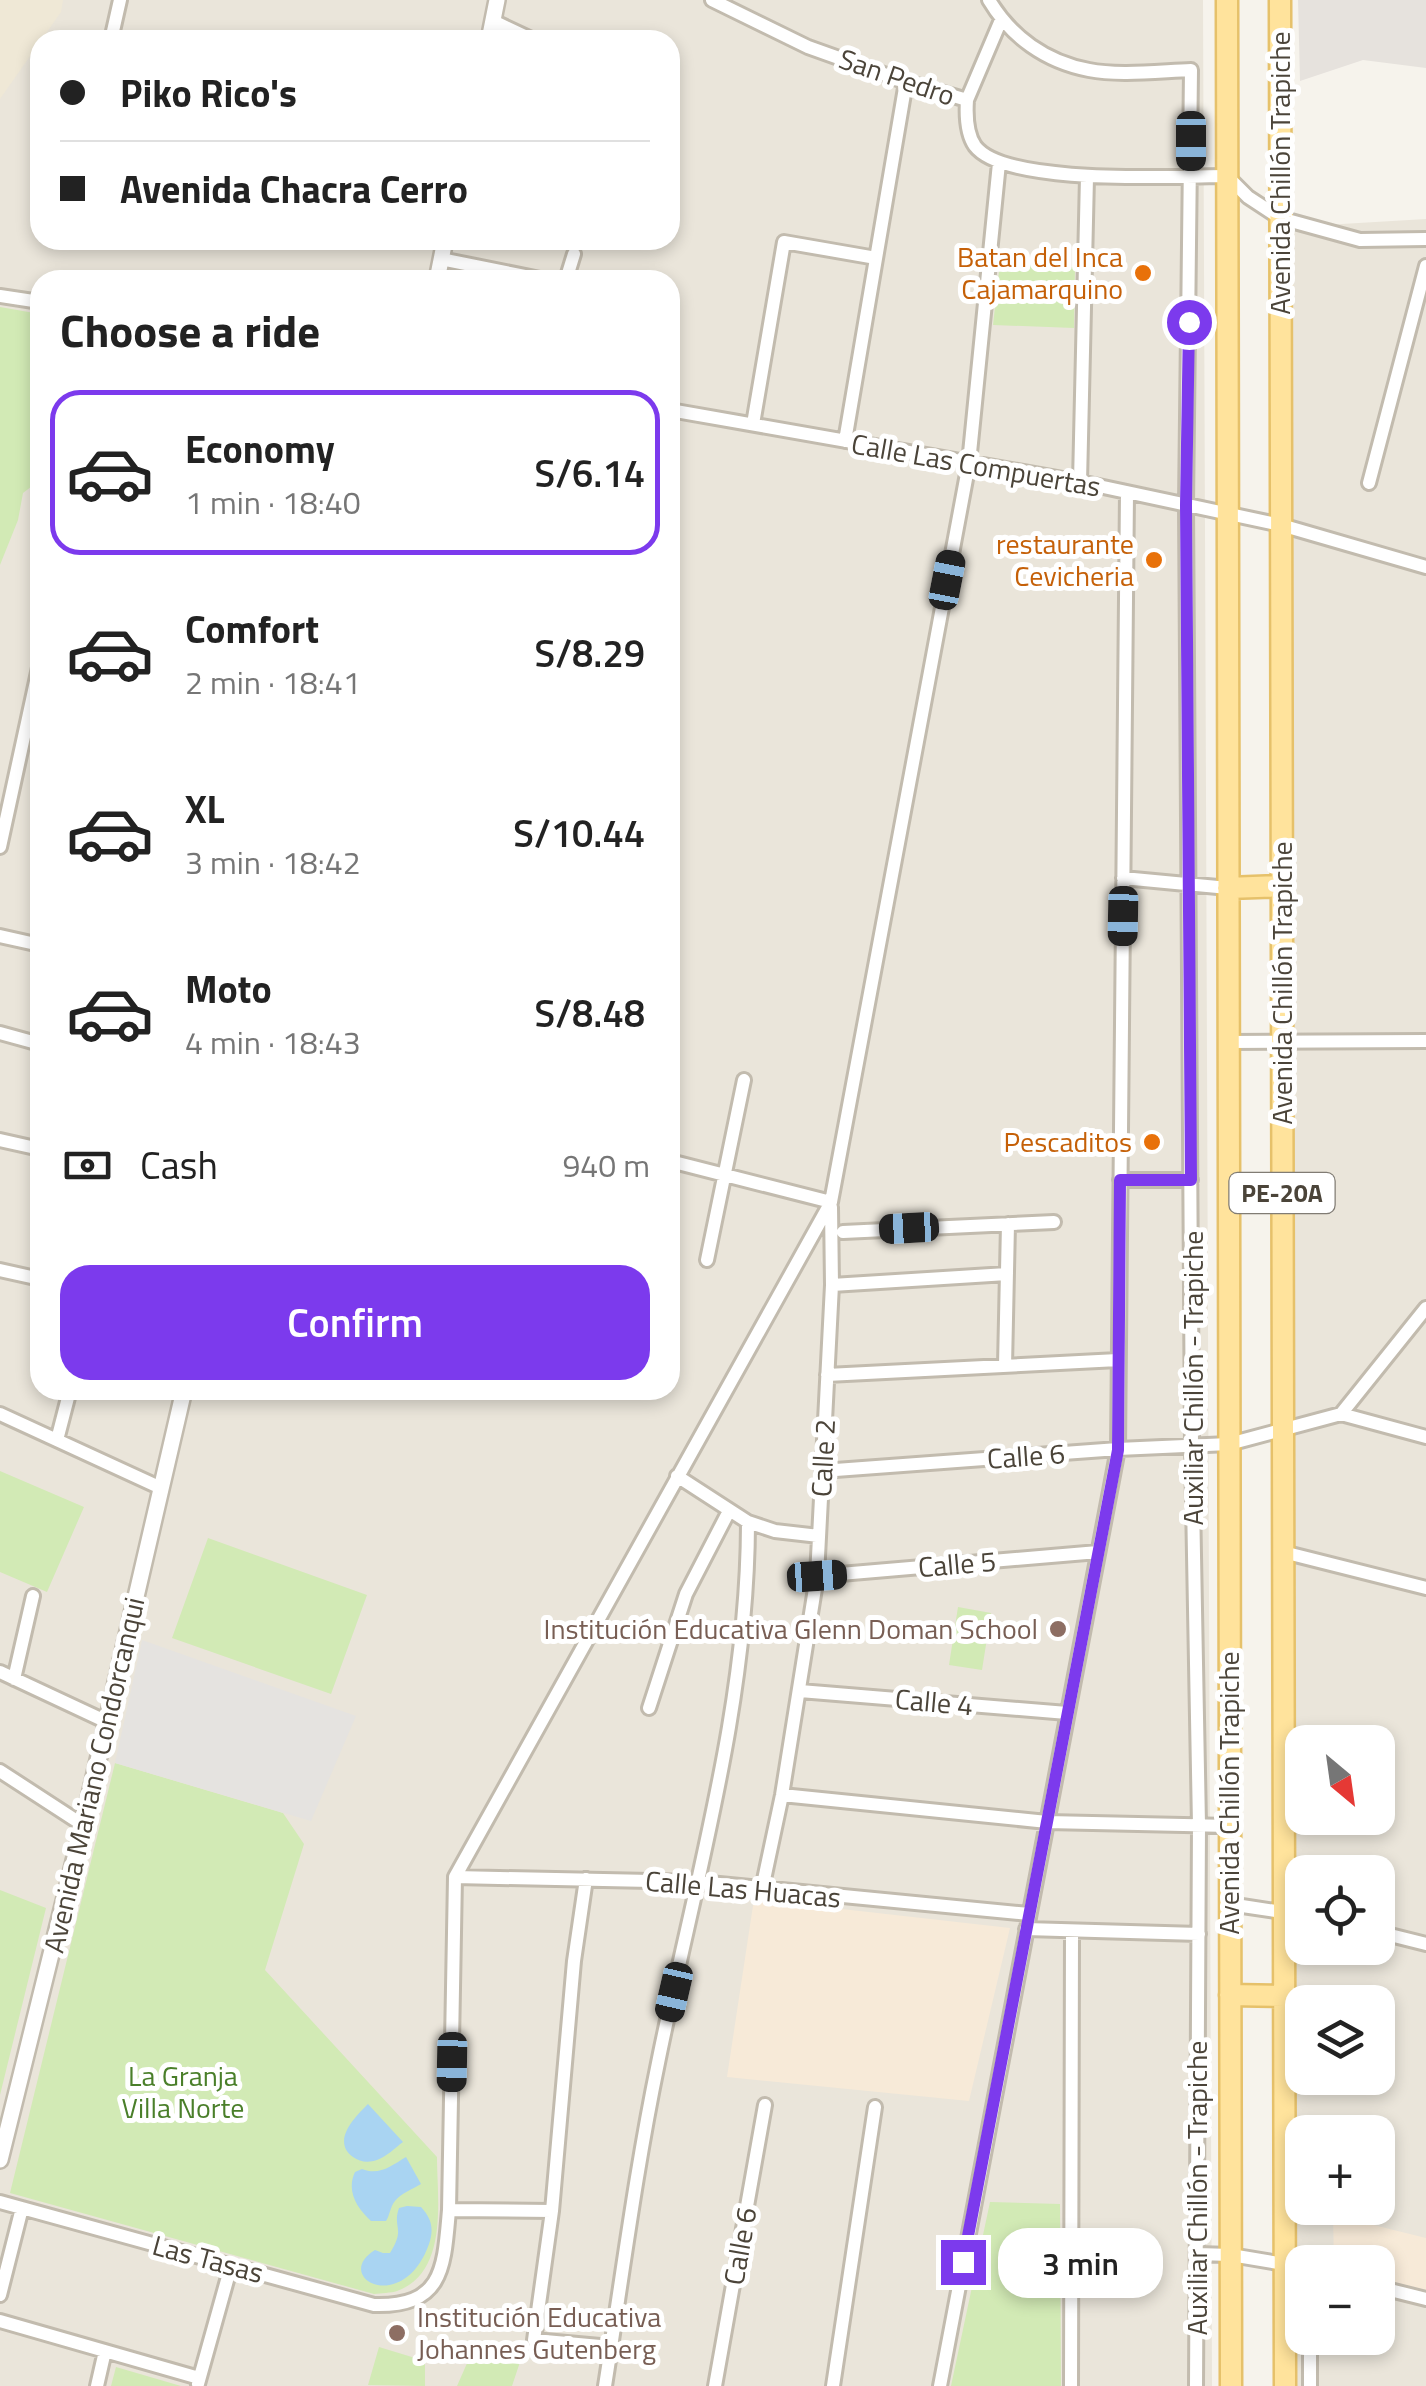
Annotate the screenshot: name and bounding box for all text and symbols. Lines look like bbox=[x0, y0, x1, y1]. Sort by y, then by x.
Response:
street label: Avenida Chillón Trapiche bbox=[1258, 31, 1301, 315]
street label: San Pedro bbox=[833, 37, 961, 116]
text: Piko Rico's bbox=[120, 64, 297, 122]
car bbox=[1176, 111, 1206, 171]
text: Avenida Chacra Cerro bbox=[120, 160, 468, 218]
place label: Batan del Inca Cajamarquino bbox=[957, 235, 1123, 310]
marker: Batan del Inca Cajamarquino bbox=[1132, 262, 1154, 284]
text: Choose a ride bbox=[60, 296, 320, 364]
route start bbox=[1167, 300, 1212, 345]
text: Economy bbox=[185, 420, 335, 478]
street label: Calle Las Compuertas bbox=[848, 421, 1104, 508]
icon: car bbox=[65, 428, 155, 518]
text: S/6.14 bbox=[535, 444, 645, 502]
text: 1 min · 18:40 bbox=[185, 478, 361, 526]
place label: restaurante Cevicheria bbox=[996, 522, 1134, 597]
car bbox=[927, 548, 967, 612]
marker: restaurante Cevicheria bbox=[1143, 549, 1165, 571]
text: Comfort bbox=[185, 600, 319, 658]
icon: car bbox=[65, 608, 155, 698]
text: S/8.29 bbox=[535, 624, 645, 682]
text: 2 min · 18:41 bbox=[185, 658, 361, 706]
text: XL bbox=[185, 780, 225, 838]
icon: car bbox=[65, 788, 155, 878]
text: S/10.44 bbox=[513, 804, 645, 862]
text: 3 min · 18:42 bbox=[185, 838, 361, 886]
street label: Avenida Chillón Trapiche bbox=[1260, 841, 1303, 1125]
car bbox=[1107, 886, 1139, 946]
text: Moto bbox=[185, 960, 272, 1018]
icon: car bbox=[65, 968, 155, 1058]
text: S/8.48 bbox=[535, 984, 645, 1042]
text: 4 min · 18:43 bbox=[185, 1018, 361, 1066]
place label: Pescaditos bbox=[1004, 1120, 1132, 1163]
marker: Pescaditos bbox=[1141, 1131, 1163, 1153]
text: Cash bbox=[140, 1136, 218, 1194]
icon: cash bbox=[60, 1138, 115, 1193]
text: 940 m bbox=[562, 1141, 650, 1189]
road number: PE-20A bbox=[1230, 1173, 1334, 1213]
car bbox=[878, 1211, 940, 1245]
street label: Auxiliar Chillón - Trapiche bbox=[1171, 1231, 1214, 1525]
button: Confirm bbox=[60, 1265, 650, 1380]
street label: Calle 2 bbox=[799, 1418, 846, 1498]
street label: Calle 6 bbox=[985, 1431, 1066, 1480]
street label: Calle 5 bbox=[916, 1539, 998, 1588]
car bbox=[786, 1559, 848, 1593]
street label: Avenida Mariano Condorcanqui bbox=[32, 1593, 155, 1957]
place label: Institución Educativa Glenn Doman School bbox=[544, 1607, 1038, 1650]
marker: Institución Educativa Glenn Doman School bbox=[1047, 1618, 1069, 1640]
street label: Avenida Chillón Trapiche bbox=[1207, 1651, 1250, 1935]
street label: Calle 4 bbox=[893, 1677, 975, 1726]
north arrow bbox=[1285, 1725, 1395, 1835]
map controls bbox=[1285, 1725, 1395, 2355]
button: locate bbox=[1285, 1855, 1395, 1965]
street label: Calle Las Huacas bbox=[643, 1859, 843, 1918]
car bbox=[653, 1959, 695, 2025]
button: layers bbox=[1285, 1985, 1395, 2095]
car bbox=[436, 2032, 468, 2092]
street label: Auxiliar Chillón - Trapiche bbox=[1175, 2041, 1218, 2335]
park label: La Granja Villa Norte bbox=[122, 2054, 244, 2129]
button: + bbox=[1285, 2115, 1395, 2225]
street label: Calle 6 bbox=[712, 2204, 767, 2288]
street label: Las Tasas bbox=[148, 2223, 268, 2294]
callout: 3 min bbox=[998, 2227, 1163, 2297]
text: 3 min bbox=[1042, 2239, 1119, 2287]
route end bbox=[941, 2240, 986, 2285]
button: − bbox=[1285, 2245, 1395, 2355]
place label: Institución Educativa Johannes Gutenberg bbox=[417, 2295, 661, 2370]
marker: Institución Educativa Johannes Gutenberg bbox=[386, 2322, 408, 2344]

